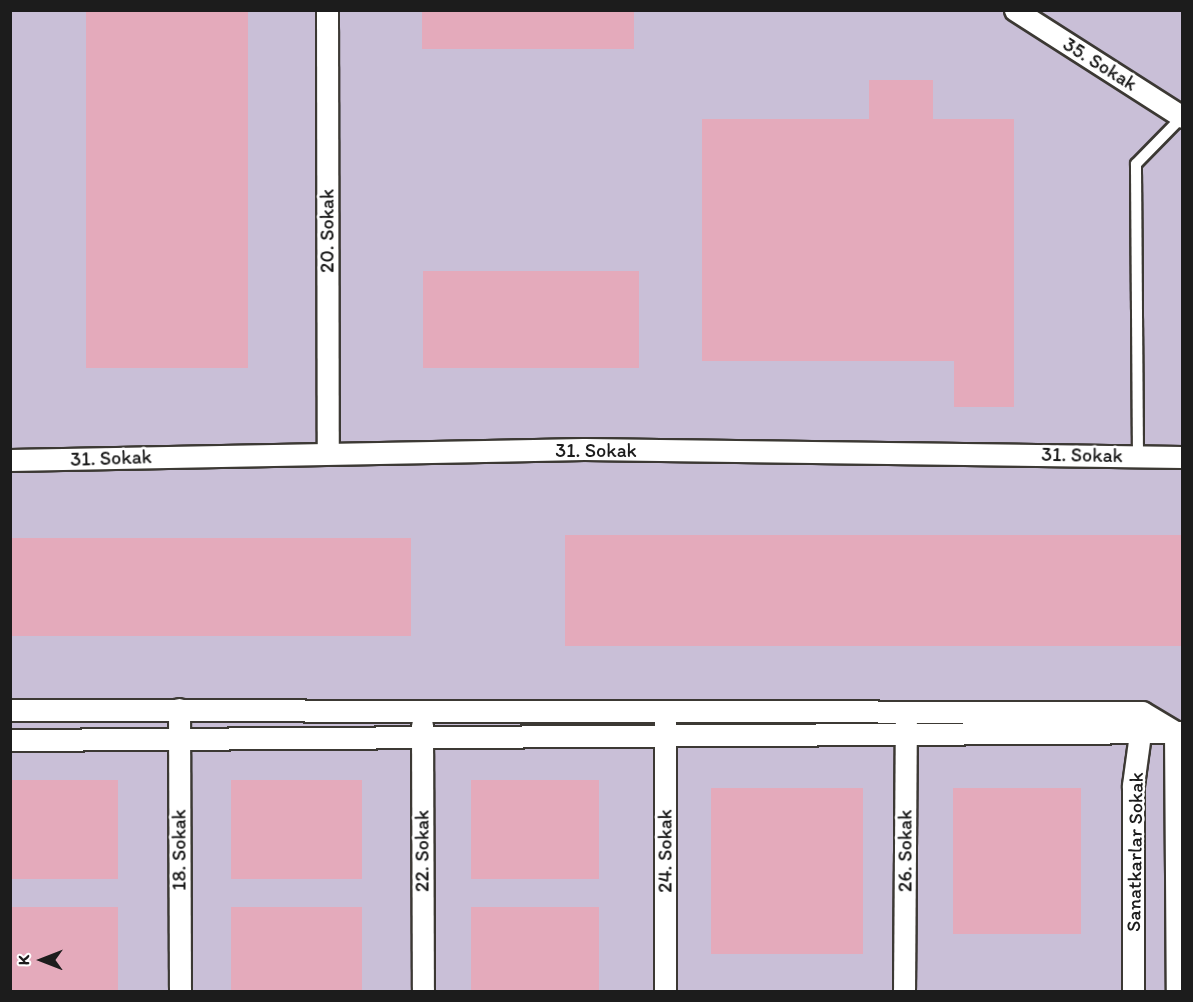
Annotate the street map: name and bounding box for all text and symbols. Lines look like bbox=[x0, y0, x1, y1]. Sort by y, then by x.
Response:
street label: 35. Sokak bbox=[1059, 32, 1141, 96]
street label: 20. Sokak bbox=[315, 189, 339, 273]
street label: 31. Sokak bbox=[555, 438, 637, 462]
street label: 31. Sokak bbox=[1041, 442, 1123, 468]
street label: 31. Sokak bbox=[70, 445, 152, 471]
street label: Sanatkarlar Sokak bbox=[1122, 772, 1148, 932]
street label: 18. Sokak bbox=[167, 809, 191, 891]
street label: 24. Sokak bbox=[653, 809, 677, 893]
street label: 22. Sokak bbox=[410, 810, 434, 892]
street label: 26. Sokak bbox=[893, 810, 917, 892]
north arrow bbox=[12, 930, 72, 990]
text: K bbox=[14, 955, 33, 965]

